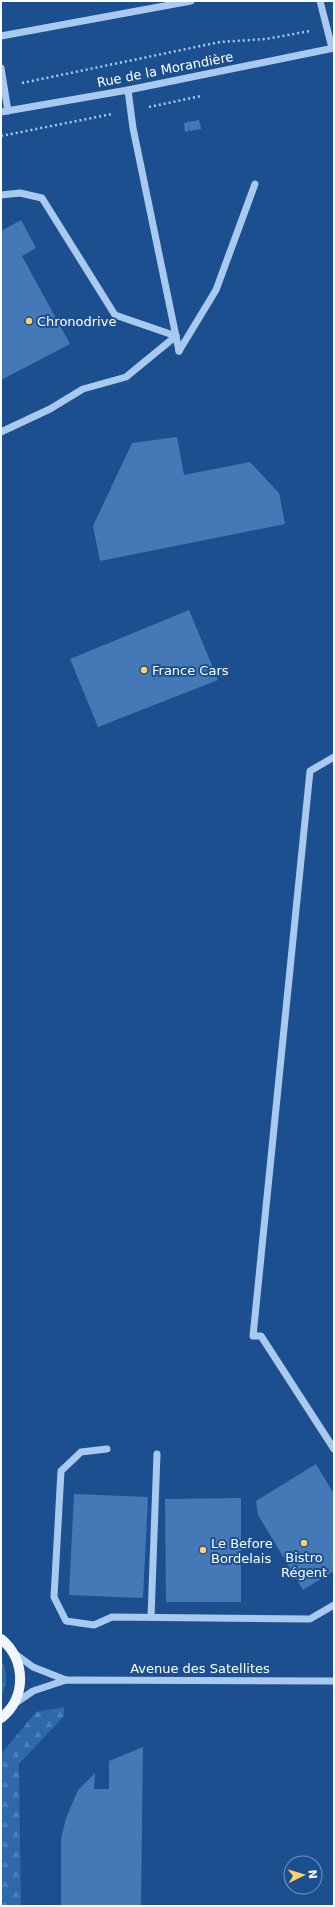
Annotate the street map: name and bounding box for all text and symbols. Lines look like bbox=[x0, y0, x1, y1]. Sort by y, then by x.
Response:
street label: Rue de la Morandière bbox=[96, 49, 235, 90]
place label: Chronodrive bbox=[37, 314, 116, 329]
marker: Chronodrive bbox=[24, 316, 34, 326]
place label: France Cars bbox=[152, 663, 229, 678]
marker: France Cars bbox=[139, 665, 149, 675]
place label: Le Before Bordelais bbox=[211, 1536, 273, 1566]
marker: Bistro Régent bbox=[299, 1538, 309, 1548]
marker: Le Before Bordelais bbox=[198, 1545, 208, 1555]
place label: Bistro Régent bbox=[281, 1550, 327, 1580]
street label: Avenue des Satellites bbox=[130, 1661, 270, 1676]
north arrow bbox=[283, 1855, 323, 1895]
text: N bbox=[306, 1869, 319, 1879]

